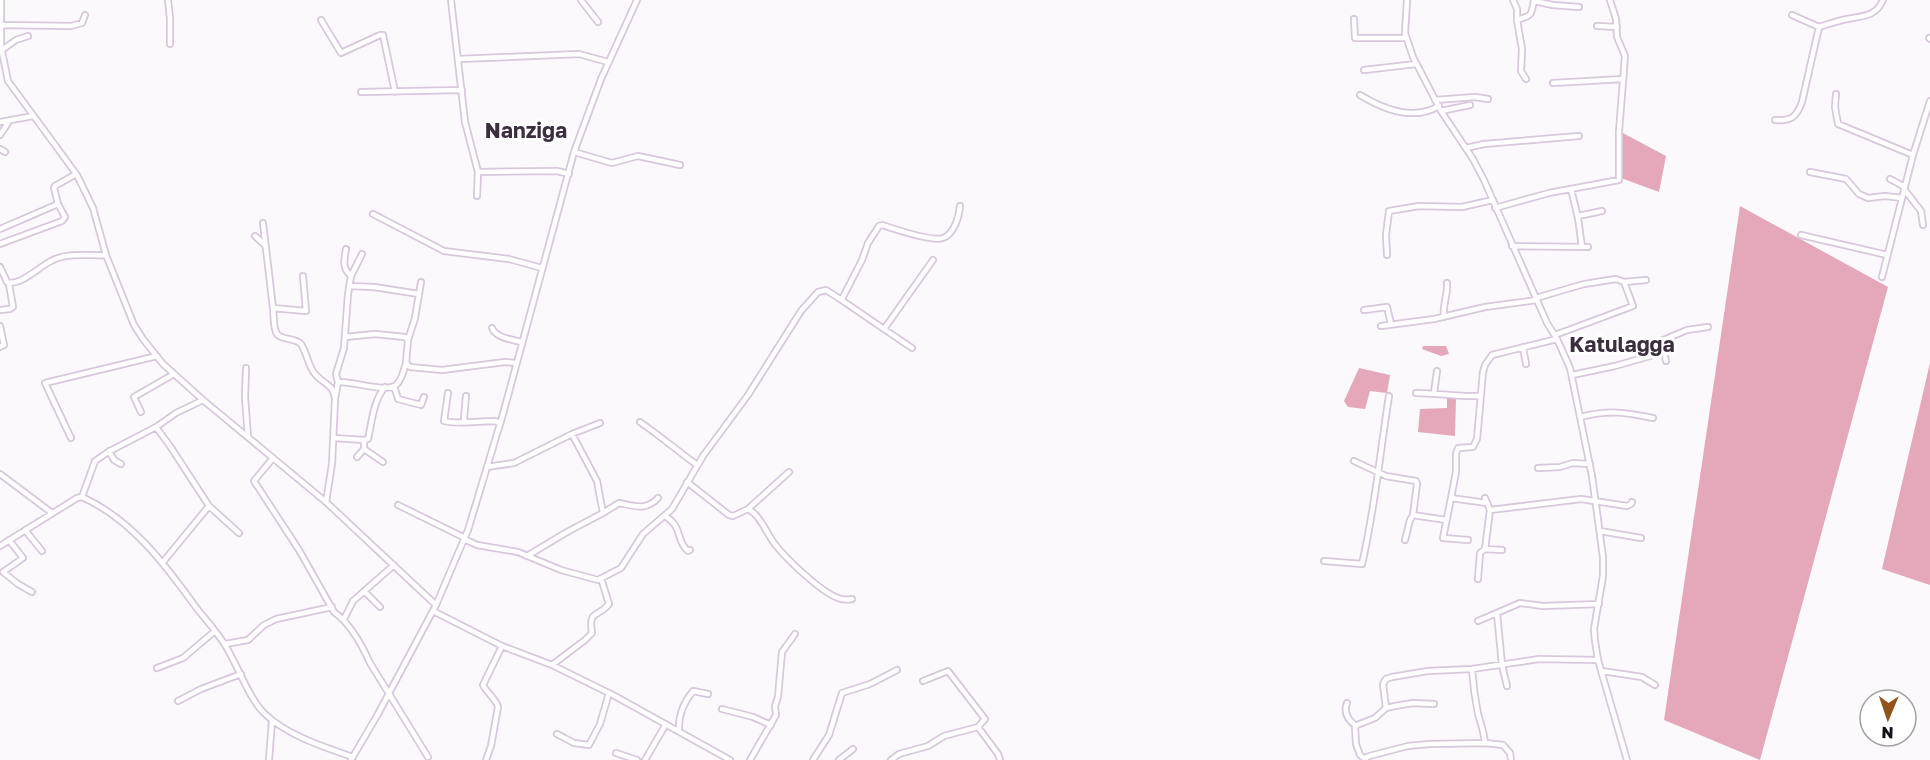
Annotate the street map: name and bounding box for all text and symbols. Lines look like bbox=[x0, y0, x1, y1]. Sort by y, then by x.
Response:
district label: Nanziga bbox=[485, 117, 567, 143]
district label: Katulagga bbox=[1569, 331, 1675, 357]
north arrow bbox=[1858, 688, 1918, 748]
text: N bbox=[1881, 723, 1894, 743]

